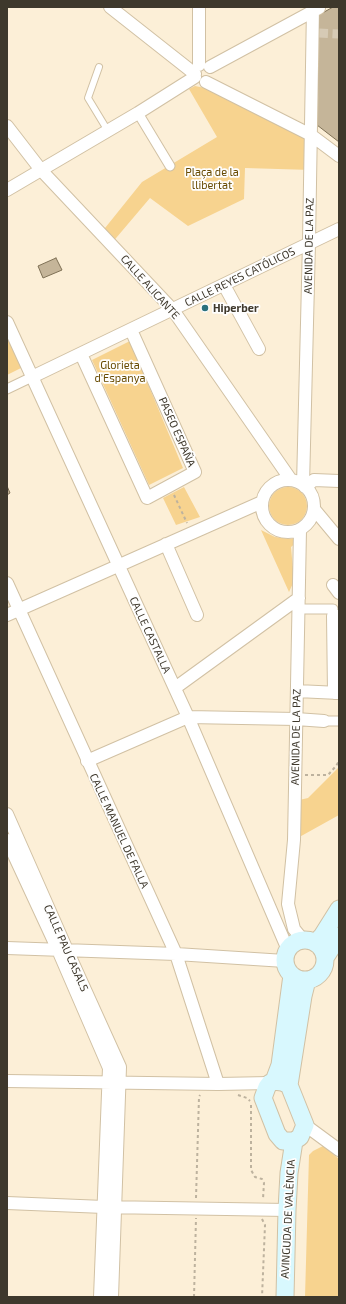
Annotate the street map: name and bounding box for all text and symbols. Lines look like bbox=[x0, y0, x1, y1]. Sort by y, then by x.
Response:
park label: Plaça de la llibertat bbox=[185, 165, 239, 191]
street label: AVENIDA DE LA PAZ bbox=[302, 198, 316, 294]
street label: CALLE REYES CATÓLICOS bbox=[183, 244, 297, 310]
street label: CALLE ALICANTE bbox=[118, 252, 182, 322]
place label: Hiperber bbox=[213, 301, 259, 315]
marker: Hiperber bbox=[200, 303, 210, 313]
park label: Glorieta d'Espanya bbox=[95, 358, 145, 384]
street label: PASEO ESPAÑA bbox=[156, 395, 198, 469]
street label: CALLE CASTALLA bbox=[126, 595, 174, 675]
street label: AVENIDA DE LA PAZ bbox=[289, 689, 303, 785]
street label: CALLE MANUEL DE FALLA bbox=[87, 772, 151, 890]
street label: CALLE PAU CASALS bbox=[41, 903, 91, 993]
street label: AVINGUDA DE VALÈNCIA bbox=[278, 1159, 298, 1279]

